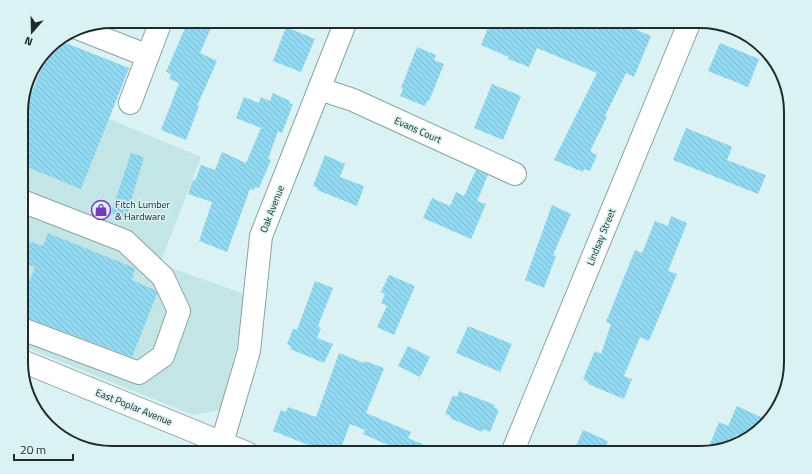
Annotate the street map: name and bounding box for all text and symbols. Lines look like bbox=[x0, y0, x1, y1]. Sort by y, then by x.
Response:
north arrow bbox=[12, 12, 52, 52]
text: N bbox=[22, 33, 35, 50]
street label: Evans Court bbox=[392, 113, 444, 147]
street label: Oak Avenue bbox=[256, 183, 288, 235]
place label: Fitch Lumber & Hardware bbox=[115, 197, 171, 224]
shop icon: Fitch Lumber & Hardware bbox=[90, 199, 112, 221]
street label: Lindsay Street bbox=[583, 206, 619, 268]
street label: East Poplar Avenue bbox=[93, 385, 175, 429]
scale bar bbox=[14, 436, 73, 462]
text: 20 m bbox=[20, 440, 46, 459]

